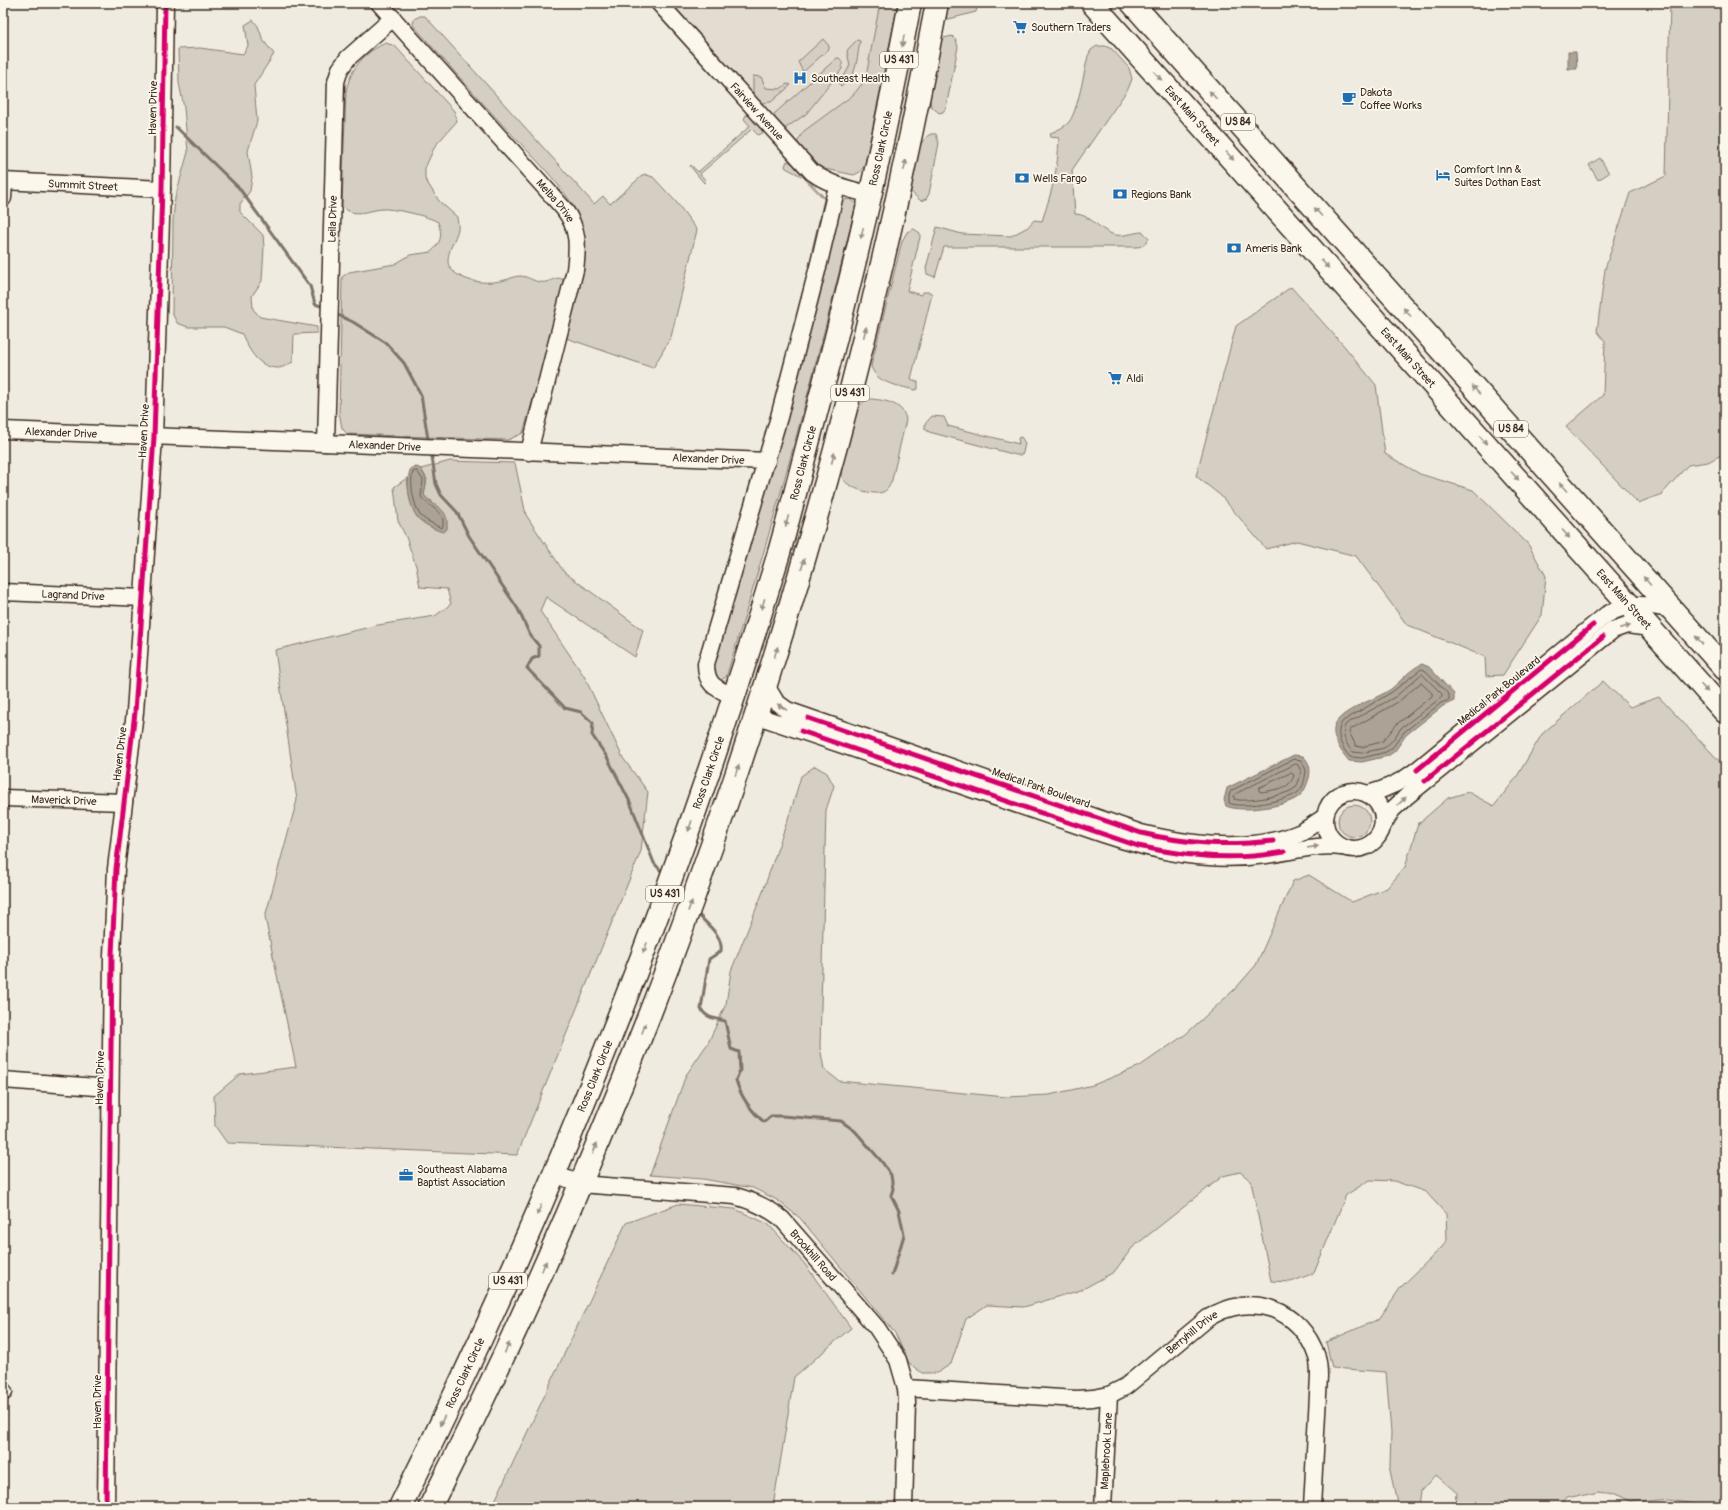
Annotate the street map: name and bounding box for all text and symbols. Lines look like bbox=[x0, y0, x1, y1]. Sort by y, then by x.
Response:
supermarket icon: Southern Traders bbox=[1012, 19, 1028, 35]
place label: Southern Traders bbox=[1031, 21, 1111, 34]
one-way arrow bbox=[899, 35, 905, 47]
road number: US 431 bbox=[880, 52, 918, 68]
hospital icon: Southeast Health bbox=[792, 70, 808, 86]
one-way arrow bbox=[1153, 71, 1162, 81]
place label: Southeast Health bbox=[811, 72, 890, 85]
street label: Haven Drive bbox=[146, 80, 160, 135]
street label: Fairview Avenue bbox=[728, 80, 787, 143]
street label: East Main Street bbox=[1162, 83, 1223, 149]
place label: Dakota Coffee Works bbox=[1360, 86, 1422, 112]
one-way arrow bbox=[1209, 90, 1218, 99]
cafe icon: Dakota Coffee Works bbox=[1341, 90, 1357, 106]
street label: Ross Clark Circle bbox=[866, 109, 895, 187]
road number: US 84 bbox=[1221, 114, 1255, 130]
one-way arrow bbox=[1225, 152, 1234, 161]
one-way arrow bbox=[902, 158, 908, 171]
place label: Comfort Inn & Suites Dothan East bbox=[1454, 163, 1542, 189]
hotel icon: Comfort Inn & Suites Dothan East bbox=[1435, 167, 1451, 183]
bank icon: Wells Fargo bbox=[1014, 170, 1030, 186]
place label: Wells Fargo bbox=[1033, 172, 1087, 185]
street label: Melba Drive bbox=[534, 176, 578, 225]
street label: Summit Street bbox=[48, 177, 119, 193]
bank icon: Regions Bank bbox=[1112, 186, 1128, 202]
place label: Regions Bank bbox=[1131, 188, 1192, 201]
street label: Leila Drive bbox=[325, 195, 339, 243]
one-way arrow bbox=[1314, 207, 1323, 218]
one-way arrow bbox=[858, 227, 864, 239]
bank icon: Ameris Bank bbox=[1226, 240, 1242, 256]
place label: Ameris Bank bbox=[1245, 242, 1303, 255]
one-way arrow bbox=[1320, 259, 1329, 268]
one-way arrow bbox=[1403, 307, 1412, 317]
street label: East Main Street bbox=[1378, 325, 1439, 390]
one-way arrow bbox=[863, 326, 869, 338]
supermarket icon: Aldi bbox=[1107, 370, 1123, 386]
place label: Aldi bbox=[1126, 372, 1143, 385]
road number: US 431 bbox=[831, 385, 869, 401]
one-way arrow bbox=[1472, 385, 1481, 395]
street label: Haven Drive bbox=[136, 403, 152, 458]
road number: US 84 bbox=[1494, 421, 1528, 437]
street label: Alexander Drive bbox=[24, 424, 98, 440]
street label: Ross Clark Circle bbox=[787, 424, 819, 501]
one-way arrow bbox=[1479, 435, 1488, 446]
street label: Alexander Drive bbox=[348, 438, 422, 453]
street label: Alexander Drive bbox=[672, 451, 745, 467]
one-way arrow bbox=[830, 452, 836, 464]
one-way arrow bbox=[1510, 470, 1519, 481]
one-way arrow bbox=[1558, 482, 1567, 492]
one-way arrow bbox=[784, 515, 790, 527]
one-way arrow bbox=[1562, 528, 1571, 539]
one-way arrow bbox=[800, 558, 806, 570]
street label: East Main Street bbox=[1594, 566, 1655, 632]
one-way arrow bbox=[1642, 576, 1651, 586]
street label: Lagrand Drive bbox=[41, 587, 105, 603]
one-way arrow bbox=[760, 598, 766, 610]
one-way arrow bbox=[1619, 623, 1631, 629]
one-way arrow bbox=[1695, 635, 1704, 644]
one-way arrow bbox=[773, 645, 779, 657]
street label: Medical Park Boulevard bbox=[1455, 654, 1543, 728]
one-way arrow bbox=[1699, 683, 1708, 693]
one-way arrow bbox=[776, 703, 788, 710]
street label: Haven Drive bbox=[110, 726, 130, 782]
street label: Ross Clark Circle bbox=[690, 734, 727, 811]
one-way arrow bbox=[734, 764, 740, 776]
street label: Medical Park Boulevard bbox=[990, 765, 1092, 811]
street label: Maverick Drive bbox=[31, 792, 97, 808]
one-way arrow bbox=[1397, 796, 1407, 805]
one-way arrow bbox=[686, 820, 692, 832]
one-way arrow bbox=[1306, 844, 1319, 850]
road number: US 431 bbox=[646, 886, 684, 902]
one-way arrow bbox=[687, 900, 693, 912]
one-way arrow bbox=[641, 942, 647, 954]
one-way arrow bbox=[641, 1022, 647, 1033]
street label: Ross Clark Circle bbox=[574, 1038, 615, 1114]
street label: Haven Drive bbox=[93, 1050, 107, 1105]
one-way arrow bbox=[592, 1143, 598, 1154]
place label: Southeast Alabama Baptist Association bbox=[417, 1163, 507, 1189]
office icon: Southeast Alabama Baptist Association bbox=[398, 1167, 414, 1183]
one-way arrow bbox=[536, 1204, 542, 1216]
street label: Brookhill Road bbox=[787, 1227, 839, 1284]
one-way arrow bbox=[541, 1260, 547, 1272]
road number: US 431 bbox=[489, 1273, 527, 1289]
street label: Berryhill Drive bbox=[1163, 1307, 1220, 1357]
street label: Ross Clark Circle bbox=[443, 1335, 487, 1410]
one-way arrow bbox=[503, 1342, 510, 1354]
street label: Haven Drive bbox=[91, 1374, 104, 1429]
street label: Maplebrook Lane bbox=[1097, 1412, 1115, 1490]
one-way arrow bbox=[439, 1416, 445, 1427]

